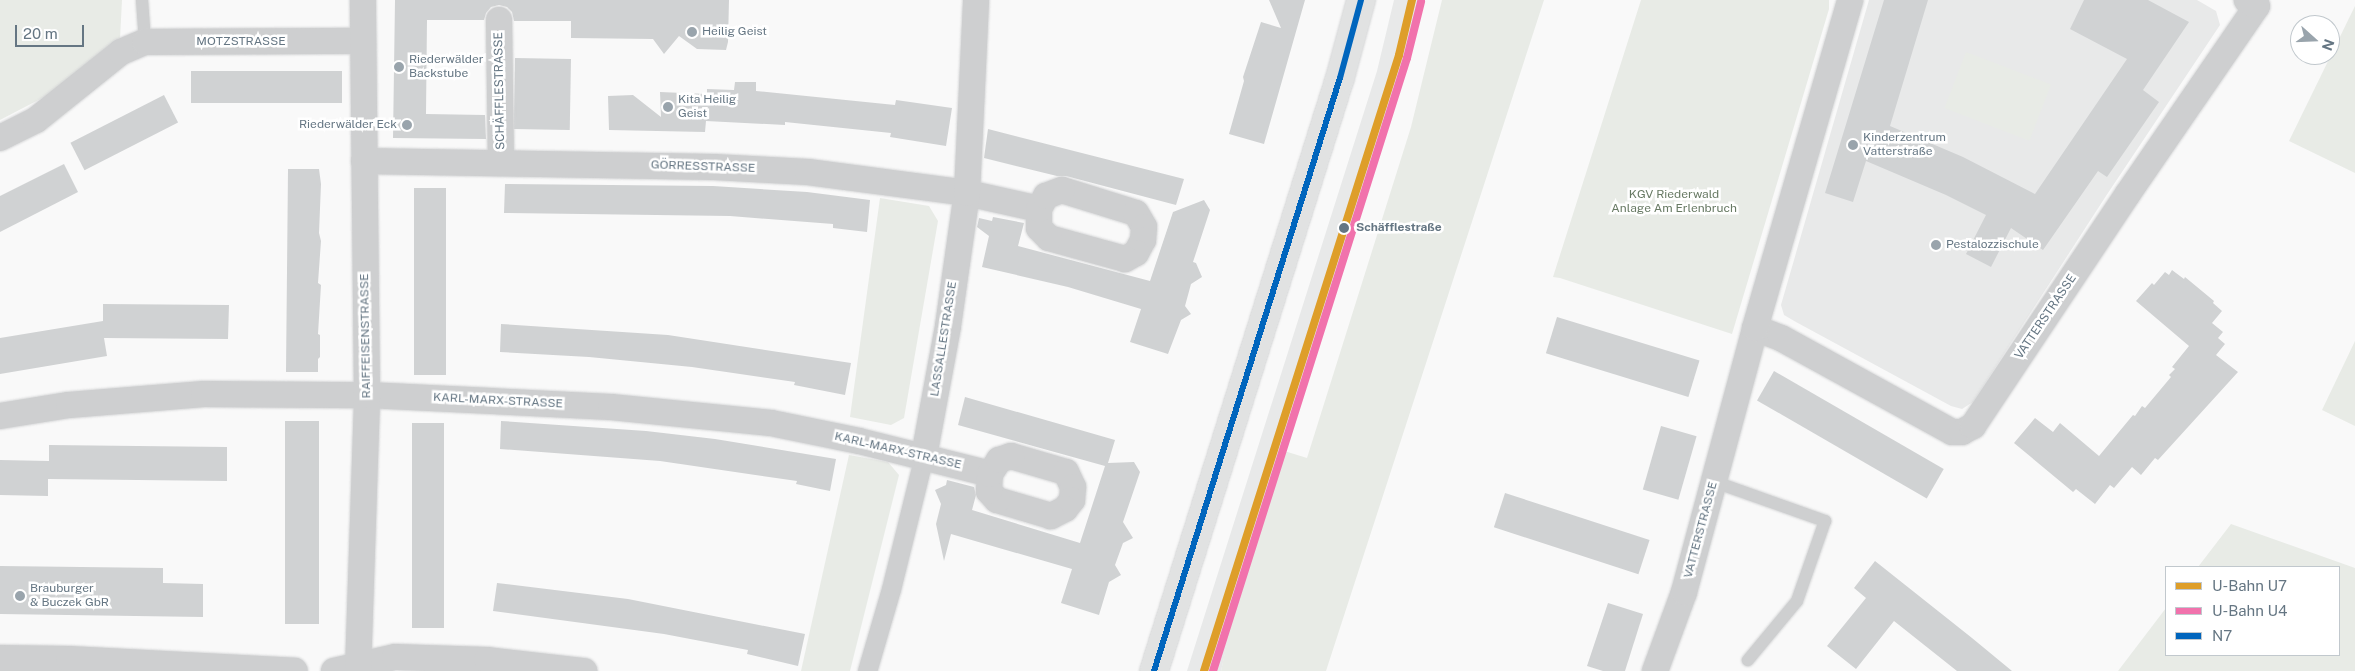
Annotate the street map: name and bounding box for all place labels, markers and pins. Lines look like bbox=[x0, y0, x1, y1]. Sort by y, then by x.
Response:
place label: Heilig Geist bbox=[702, 25, 767, 39]
marker: Heilig Geist bbox=[686, 26, 698, 38]
place label: Riederwälder Backstube bbox=[409, 53, 483, 81]
marker: Riederwälder Backstube bbox=[393, 61, 405, 73]
place label: Kita Heilig Geist bbox=[678, 93, 736, 121]
marker: Kita Heilig Geist bbox=[662, 101, 674, 113]
place label: Riederwälder Eck bbox=[299, 118, 397, 132]
marker: Riederwälder Eck bbox=[401, 119, 413, 131]
place label: Kinderzentrum Vatterstraße bbox=[1863, 131, 1946, 159]
marker: Kinderzentrum Vatterstraße bbox=[1847, 139, 1859, 151]
marker: Schäfflestraße bbox=[1335, 219, 1353, 237]
place label: Schäfflestraße bbox=[1356, 221, 1442, 235]
place label: Pestalozzischule bbox=[1946, 238, 2039, 252]
marker: Pestalozzischule bbox=[1930, 239, 1942, 251]
place label: Brauburger & Buczek GbR bbox=[30, 582, 109, 610]
marker: Brauburger & Buczek GbR bbox=[14, 590, 26, 602]

